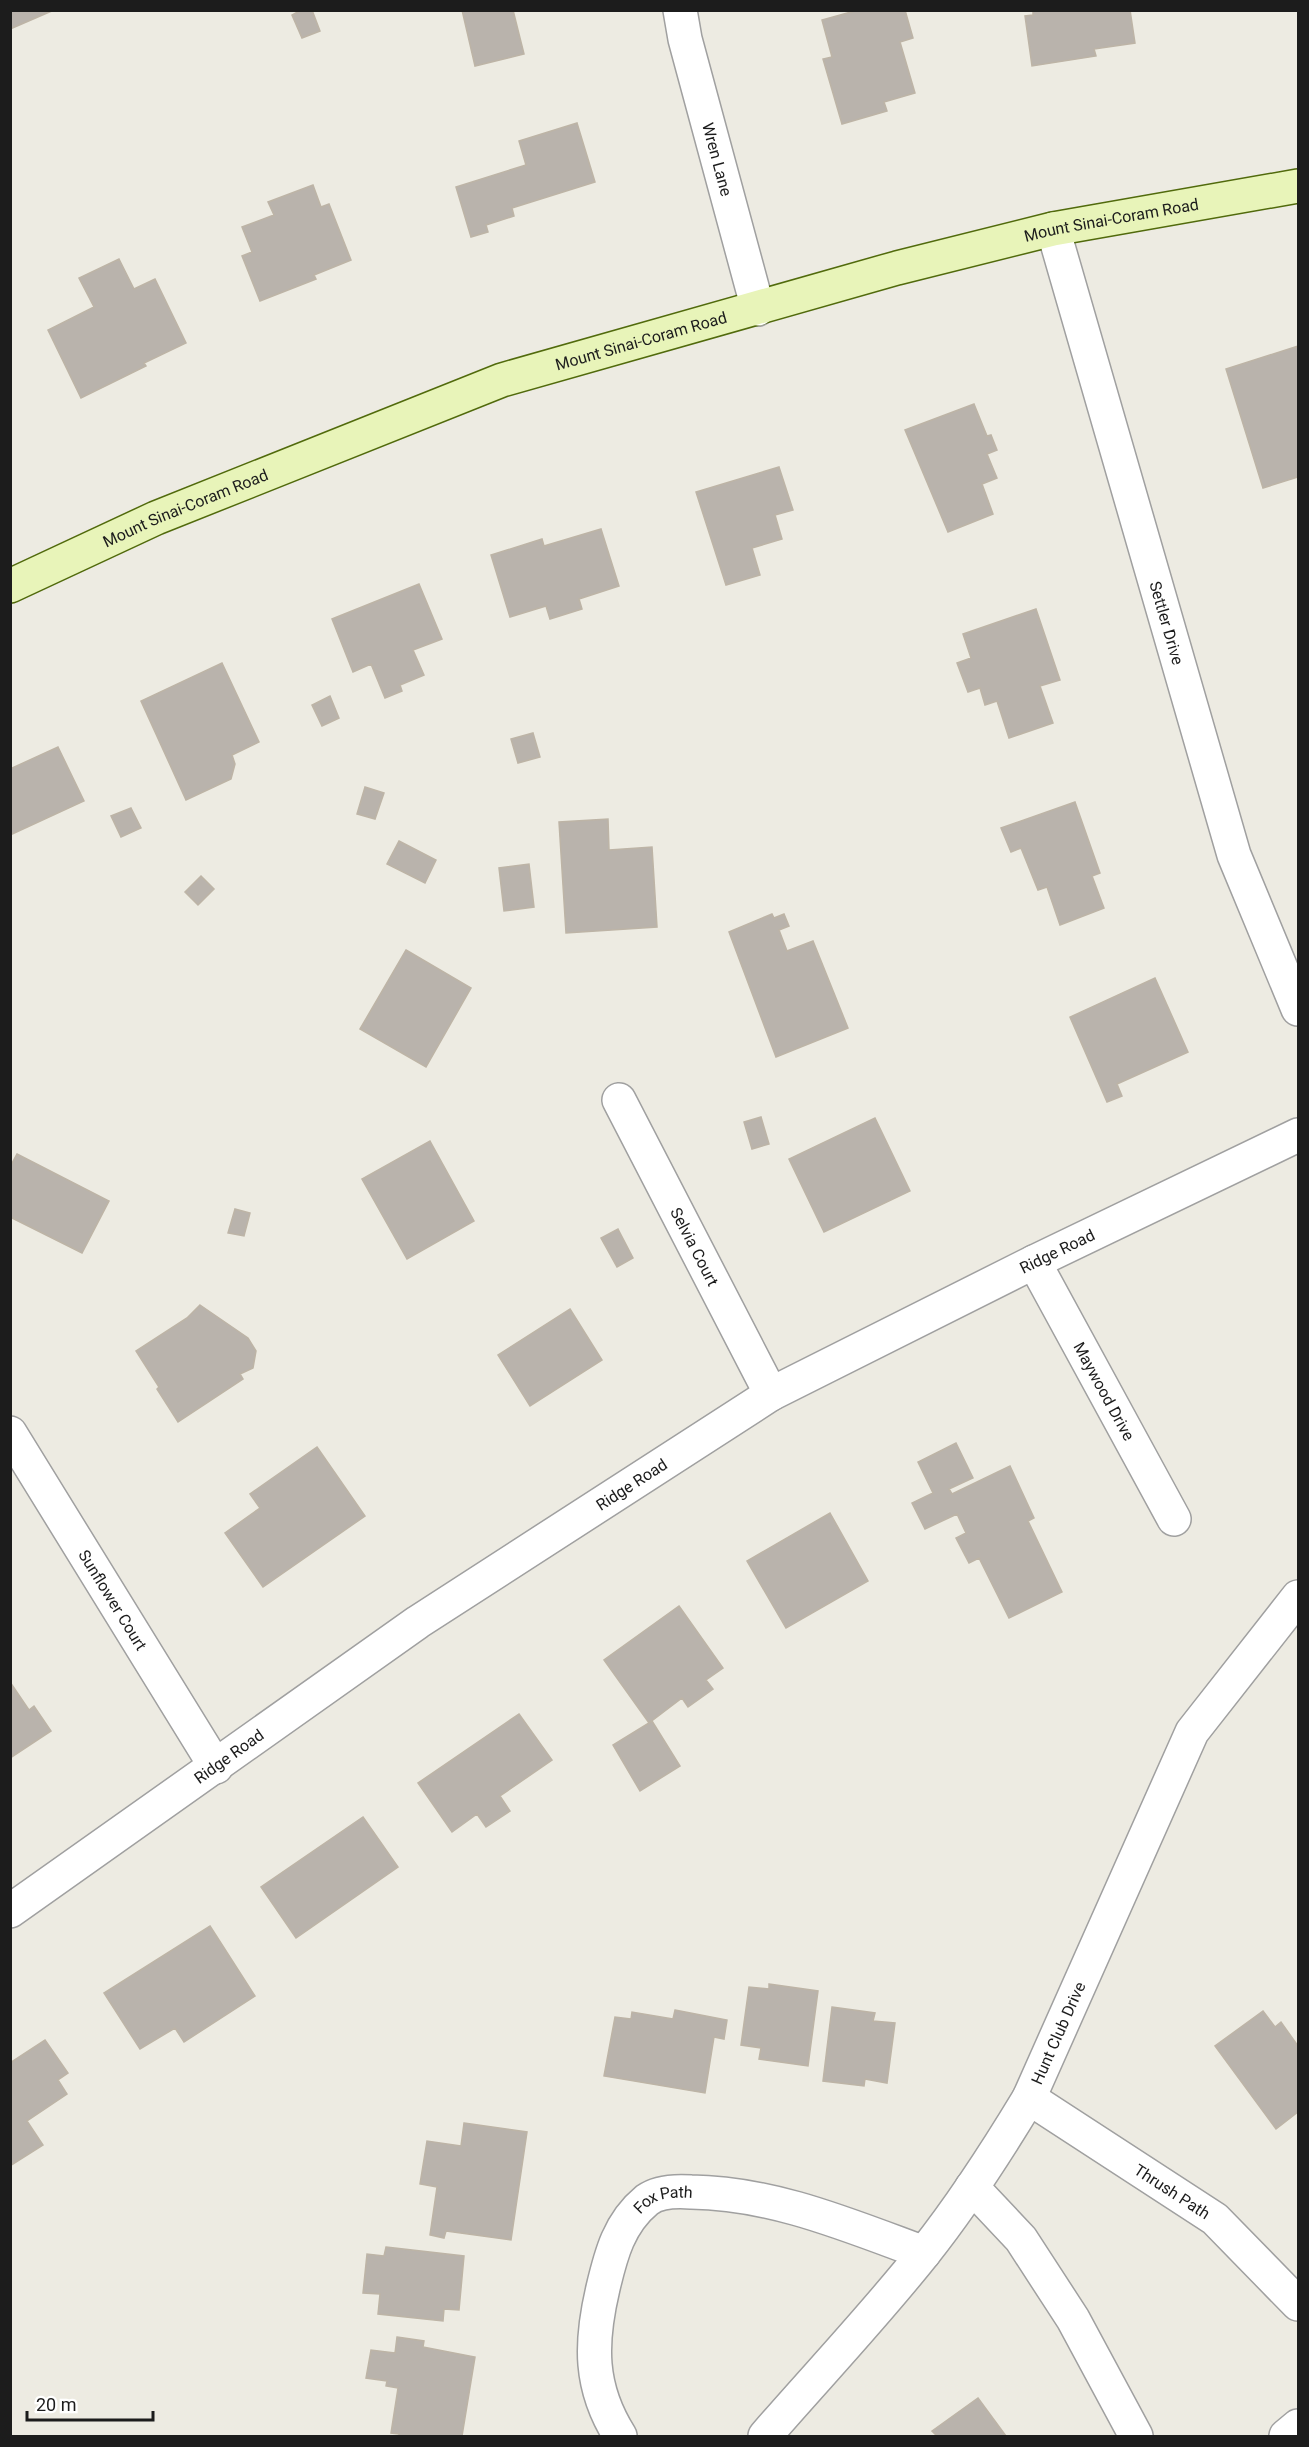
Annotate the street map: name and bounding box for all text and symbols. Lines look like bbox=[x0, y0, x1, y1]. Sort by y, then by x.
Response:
street label: Wren Lane bbox=[699, 120, 737, 198]
street label: Mount Sinai-Coram Road bbox=[1022, 194, 1200, 245]
street label: Mount Sinai-Coram Road bbox=[553, 307, 729, 374]
street label: Mount Sinai-Coram Road bbox=[100, 465, 271, 551]
street label: Settler Drive bbox=[1146, 579, 1188, 667]
street label: Selvia Court bbox=[667, 1204, 723, 1289]
street label: Ridge Road bbox=[1016, 1225, 1098, 1277]
street label: Maywood Drive bbox=[1070, 1339, 1139, 1444]
street label: Ridge Road bbox=[592, 1454, 671, 1514]
street label: Sunflower Court bbox=[75, 1546, 151, 1654]
street label: Ridge Road bbox=[190, 1725, 267, 1787]
street label: Hunt Club Drive bbox=[1027, 1979, 1089, 2087]
street label: Thrush Path bbox=[1131, 2160, 1214, 2223]
street label: Fox Path bbox=[629, 2182, 693, 2217]
scale bar bbox=[27, 2384, 153, 2422]
text: 20 m bbox=[36, 2394, 76, 2415]

